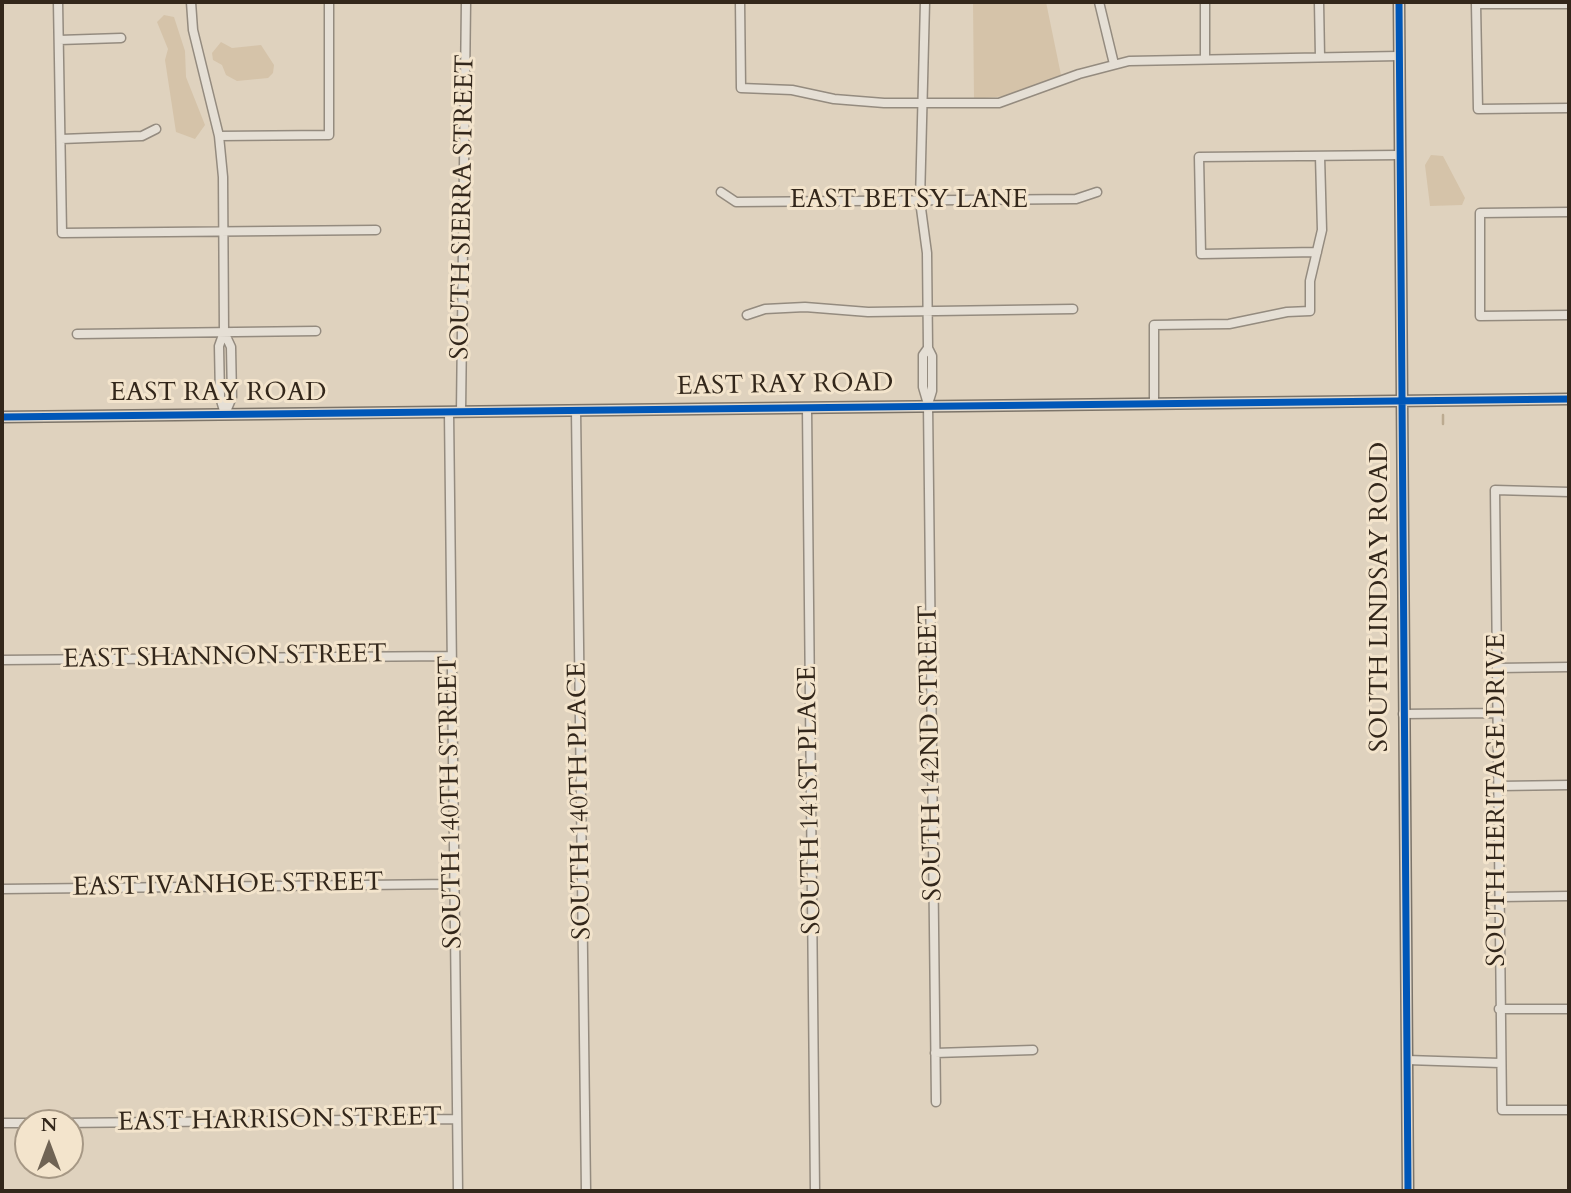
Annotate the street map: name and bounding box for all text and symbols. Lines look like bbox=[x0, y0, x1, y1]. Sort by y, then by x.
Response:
street label: SOUTH SIERRA STREET bbox=[446, 54, 482, 360]
street label: EAST BETSY LANE bbox=[790, 185, 1028, 217]
street label: EAST RAY ROAD bbox=[676, 369, 894, 403]
street label: EAST RAY ROAD bbox=[110, 378, 326, 410]
street label: SOUTH LINDSAY ROAD bbox=[1365, 442, 1397, 752]
street label: SOUTH 142ND STREET bbox=[914, 605, 950, 901]
street label: SOUTH HERITAGE DRIVE bbox=[1482, 633, 1514, 967]
street label: EAST SHANNON STREET bbox=[63, 640, 387, 676]
street label: SOUTH 140TH STREET bbox=[434, 655, 470, 949]
street label: SOUTH 140TH PLACE bbox=[563, 662, 599, 940]
street label: SOUTH 141ST PLACE bbox=[793, 665, 829, 935]
street label: EAST IVANHOE STREET bbox=[72, 868, 384, 904]
street label: EAST HARRISON STREET bbox=[117, 1103, 443, 1139]
north arrow bbox=[14, 1109, 84, 1179]
text: N bbox=[41, 1112, 57, 1138]

